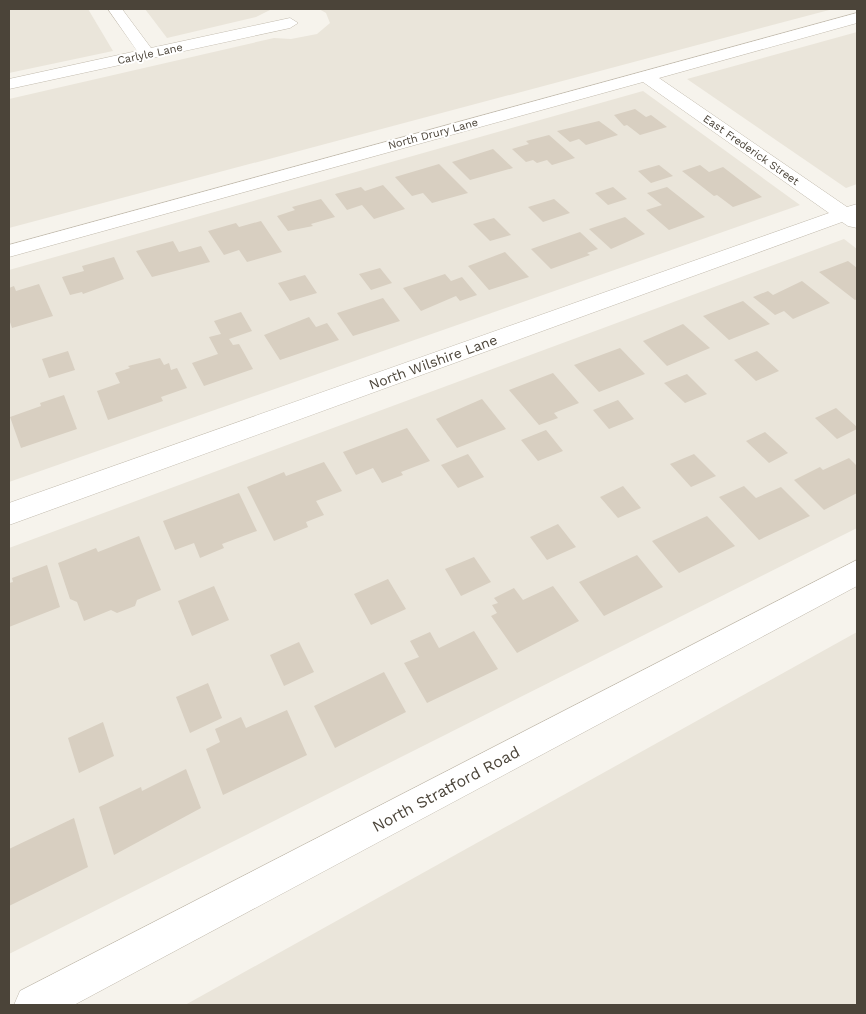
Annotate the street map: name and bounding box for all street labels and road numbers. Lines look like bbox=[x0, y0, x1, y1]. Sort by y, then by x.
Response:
street label: Carlyle Lane bbox=[116, 41, 184, 67]
street label: East Frederick Street bbox=[701, 112, 802, 188]
street label: North Drury Lane bbox=[387, 116, 479, 152]
street label: North Wilshire Lane bbox=[367, 331, 499, 393]
street label: North Stratford Road bbox=[369, 742, 523, 836]

